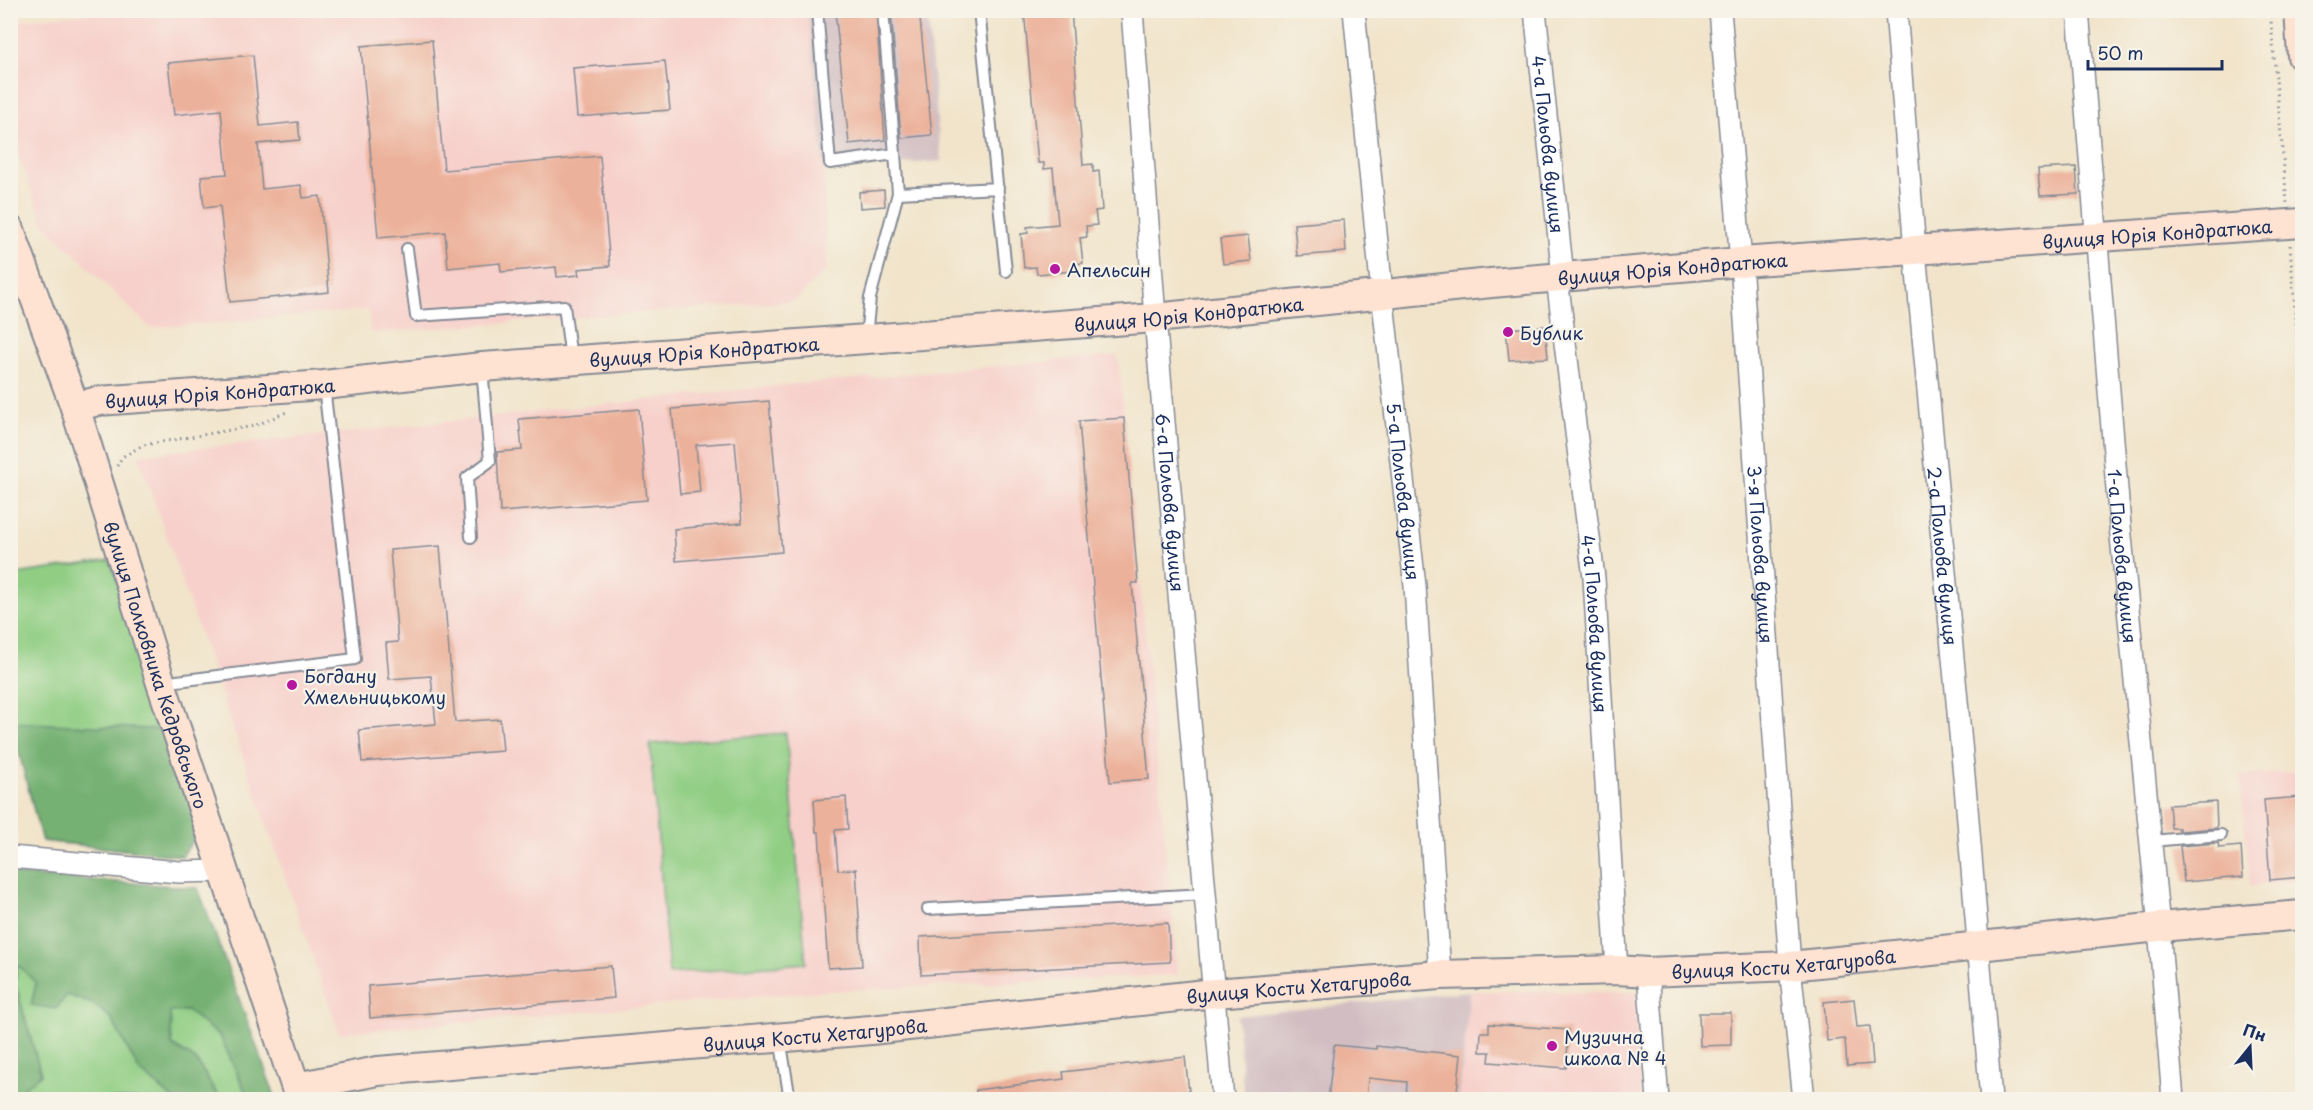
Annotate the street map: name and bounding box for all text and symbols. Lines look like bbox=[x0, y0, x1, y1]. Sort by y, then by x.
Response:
scale bar bbox=[2088, 33, 2222, 71]
text: 50 m bbox=[2097, 39, 2144, 66]
street label: 4-а Польова вулиця bbox=[1526, 54, 1572, 235]
street label: вулиця Юрія Кондратюка bbox=[2041, 212, 2274, 255]
street label: вулиця Юрія Кондратюка bbox=[1556, 245, 1789, 291]
place label: Апельсин bbox=[1067, 256, 1151, 283]
marker: Апельсин bbox=[1048, 262, 1062, 276]
street label: вулиця Юрія Кондратюка bbox=[1073, 289, 1306, 337]
place label: Бублик bbox=[1520, 319, 1583, 346]
marker: Бублик bbox=[1501, 325, 1515, 339]
street label: вулиця Юрія Кондратюка bbox=[588, 329, 821, 373]
street label: вулиця Юрія Кондратюка bbox=[104, 370, 337, 414]
street label: 5-а Польова вулиця bbox=[1381, 401, 1428, 582]
street label: 6-а Польова вулиця bbox=[1150, 412, 1192, 593]
street label: 3-я Польова вулиця bbox=[1742, 464, 1781, 644]
street label: 2-а Польова вулиця bbox=[1922, 465, 1965, 646]
street label: 1-а Польова вулиця bbox=[2102, 468, 2145, 645]
street label: вулиця Полковника Кедровського bbox=[98, 518, 215, 812]
street label: 4-а Польова вулиця bbox=[1575, 533, 1615, 714]
place label: Богдану Хмельницькому bbox=[304, 662, 446, 710]
marker: Богдану Хмельницькому bbox=[285, 678, 299, 692]
street label: вулиця Кости Хетагурова bbox=[1671, 941, 1898, 984]
street label: вулиця Кости Хетагурова bbox=[1185, 964, 1412, 1009]
street label: вулиця Кости Хетагурова bbox=[702, 1010, 929, 1057]
north arrow bbox=[2220, 1017, 2280, 1077]
text: Пн bbox=[2240, 1017, 2270, 1047]
place label: Музична школа № 4 bbox=[1564, 1023, 1667, 1071]
marker: Музична школа № 4 bbox=[1545, 1039, 1559, 1053]

